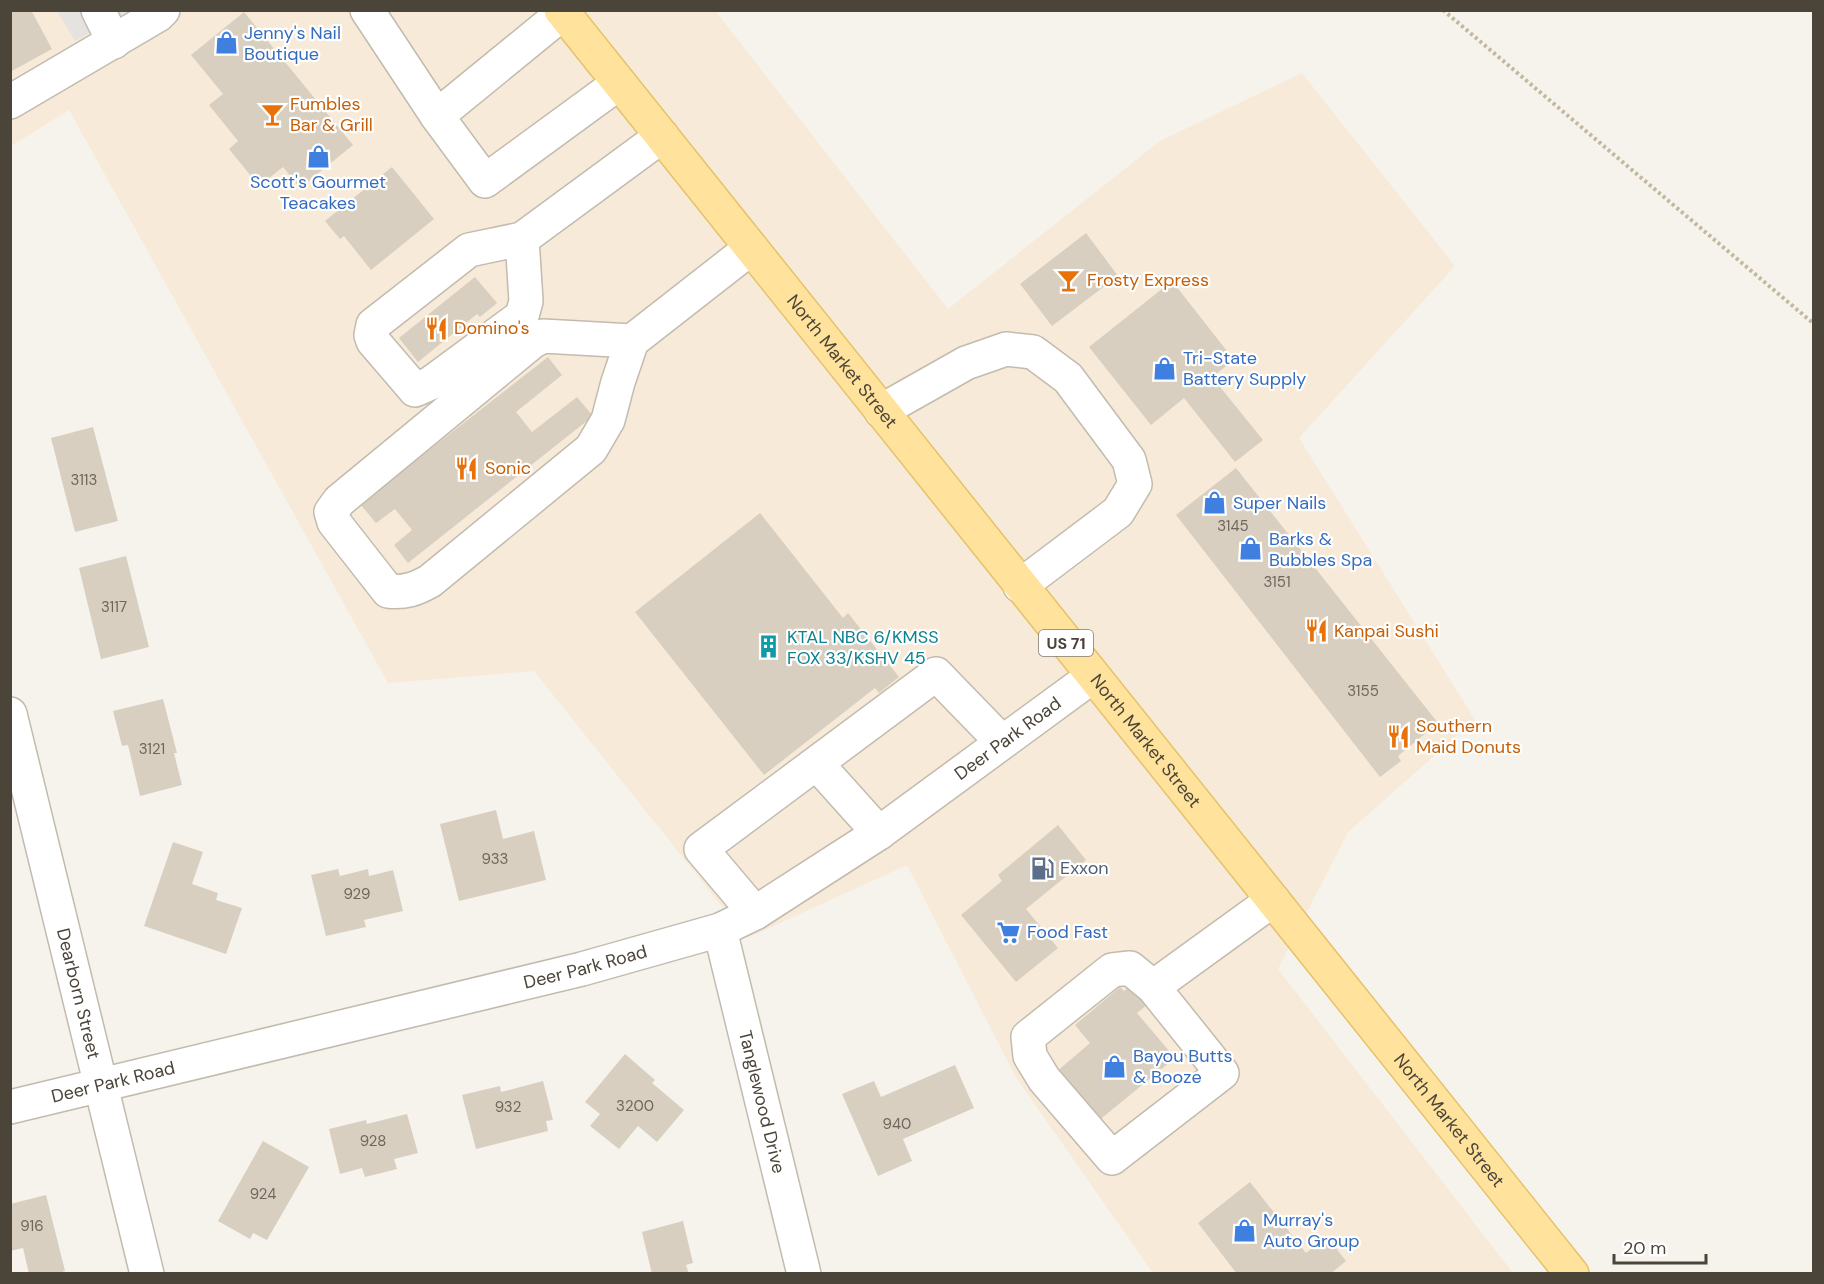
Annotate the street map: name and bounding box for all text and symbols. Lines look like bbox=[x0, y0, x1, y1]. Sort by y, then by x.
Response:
place label: Jenny's Nail Boutique bbox=[244, 21, 341, 66]
shop icon: Jenny's Nail Boutique bbox=[213, 30, 239, 56]
place label: Fumbles Bar & Grill bbox=[290, 92, 373, 137]
bar icon: Fumbles Bar & Grill bbox=[259, 101, 285, 127]
shop icon: Scott's Gourmet Teacakes bbox=[305, 143, 331, 169]
place label: Scott's Gourmet Teacakes bbox=[250, 170, 386, 215]
bar icon: Frosty Express bbox=[1056, 267, 1082, 293]
place label: Frosty Express bbox=[1087, 268, 1209, 292]
street label: North Market Street bbox=[781, 290, 903, 433]
restaurant icon: Domino's bbox=[423, 315, 449, 341]
place label: Domino's bbox=[454, 316, 530, 340]
place label: Tri-State Battery Supply bbox=[1183, 346, 1306, 391]
shop icon: Tri-State Battery Supply bbox=[1152, 355, 1178, 381]
restaurant icon: Sonic bbox=[454, 455, 480, 481]
place label: Sonic bbox=[485, 456, 531, 480]
house number: 3113 bbox=[71, 470, 97, 490]
shop icon: Super Nails bbox=[1202, 490, 1228, 516]
place label: Super Nails bbox=[1233, 491, 1326, 515]
house number: 3145 bbox=[1217, 516, 1249, 536]
place label: Barks & Bubbles Spa bbox=[1269, 527, 1372, 572]
shop icon: Barks & Bubbles Spa bbox=[1238, 536, 1264, 562]
house number: 3151 bbox=[1263, 572, 1291, 592]
house number: 3117 bbox=[101, 597, 127, 617]
restaurant icon: Kanpai Sushi bbox=[1303, 618, 1329, 644]
place label: Kanpai Sushi bbox=[1334, 619, 1439, 643]
place label: KTAL NBC 6/KMSS FOX 33/KSHV 45 bbox=[787, 625, 939, 670]
road number: US 71 bbox=[1039, 630, 1093, 656]
building icon: KTAL NBC 6/KMSS FOX 33/KSHV 45 bbox=[756, 634, 782, 660]
street label: North Market Street bbox=[1085, 669, 1207, 813]
house number: 3155 bbox=[1347, 681, 1379, 701]
street label: Deer Park Road bbox=[950, 691, 1066, 786]
place label: Southern Maid Donuts bbox=[1416, 714, 1521, 759]
restaurant icon: Southern Maid Donuts bbox=[1385, 723, 1411, 749]
house number: 3121 bbox=[139, 739, 165, 759]
house number: 933 bbox=[482, 849, 508, 869]
fuel station icon: Exxon bbox=[1029, 855, 1055, 881]
place label: Exxon bbox=[1060, 856, 1109, 880]
house number: 929 bbox=[343, 884, 371, 904]
supermarket icon: Food Fast bbox=[996, 919, 1022, 945]
place label: Food Fast bbox=[1027, 920, 1108, 944]
street label: Dearborn Street bbox=[51, 926, 106, 1062]
street label: Deer Park Road bbox=[521, 939, 650, 995]
street label: Tanglewood Drive bbox=[733, 1028, 791, 1176]
place label: Bayou Butts & Booze bbox=[1133, 1044, 1233, 1089]
street label: North Market Street bbox=[1388, 1049, 1510, 1192]
shop icon: Bayou Butts & Booze bbox=[1102, 1053, 1128, 1079]
street label: Deer Park Road bbox=[49, 1056, 177, 1109]
house number: 3200 bbox=[616, 1096, 654, 1116]
house number: 932 bbox=[495, 1097, 521, 1117]
house number: 940 bbox=[883, 1114, 911, 1134]
house number: 928 bbox=[360, 1131, 386, 1151]
house number: 924 bbox=[250, 1184, 276, 1204]
place label: Murray's Auto Group bbox=[1263, 1208, 1360, 1253]
house number: 916 bbox=[20, 1216, 44, 1236]
shop icon: Murray's Auto Group bbox=[1232, 1217, 1258, 1243]
scale bar bbox=[1614, 1227, 1706, 1265]
text: 20 m bbox=[1623, 1236, 1666, 1260]

